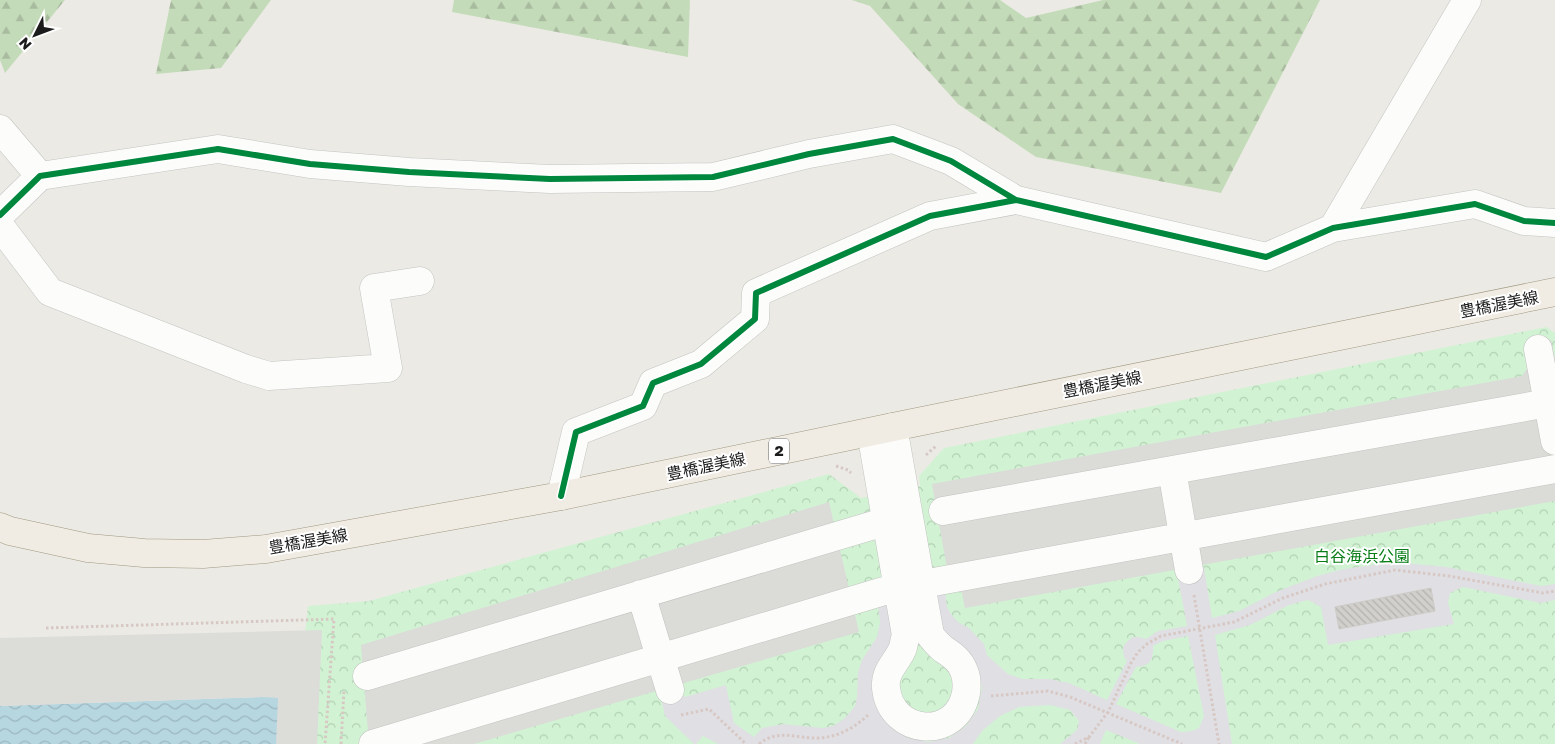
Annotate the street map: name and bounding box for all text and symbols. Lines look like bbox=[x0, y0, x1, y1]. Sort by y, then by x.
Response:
north arrow bbox=[10, 10, 60, 60]
text: N bbox=[15, 34, 35, 54]
street label: 豊橋渥美線 bbox=[1458, 287, 1540, 321]
street label: 豊橋渥美線 bbox=[1061, 367, 1143, 401]
road number: 2 bbox=[769, 438, 789, 464]
street label: 豊橋渥美線 bbox=[665, 448, 747, 484]
street label: 豊橋渥美線 bbox=[267, 524, 349, 558]
park label: 白谷海浜公園 bbox=[1314, 546, 1410, 566]

